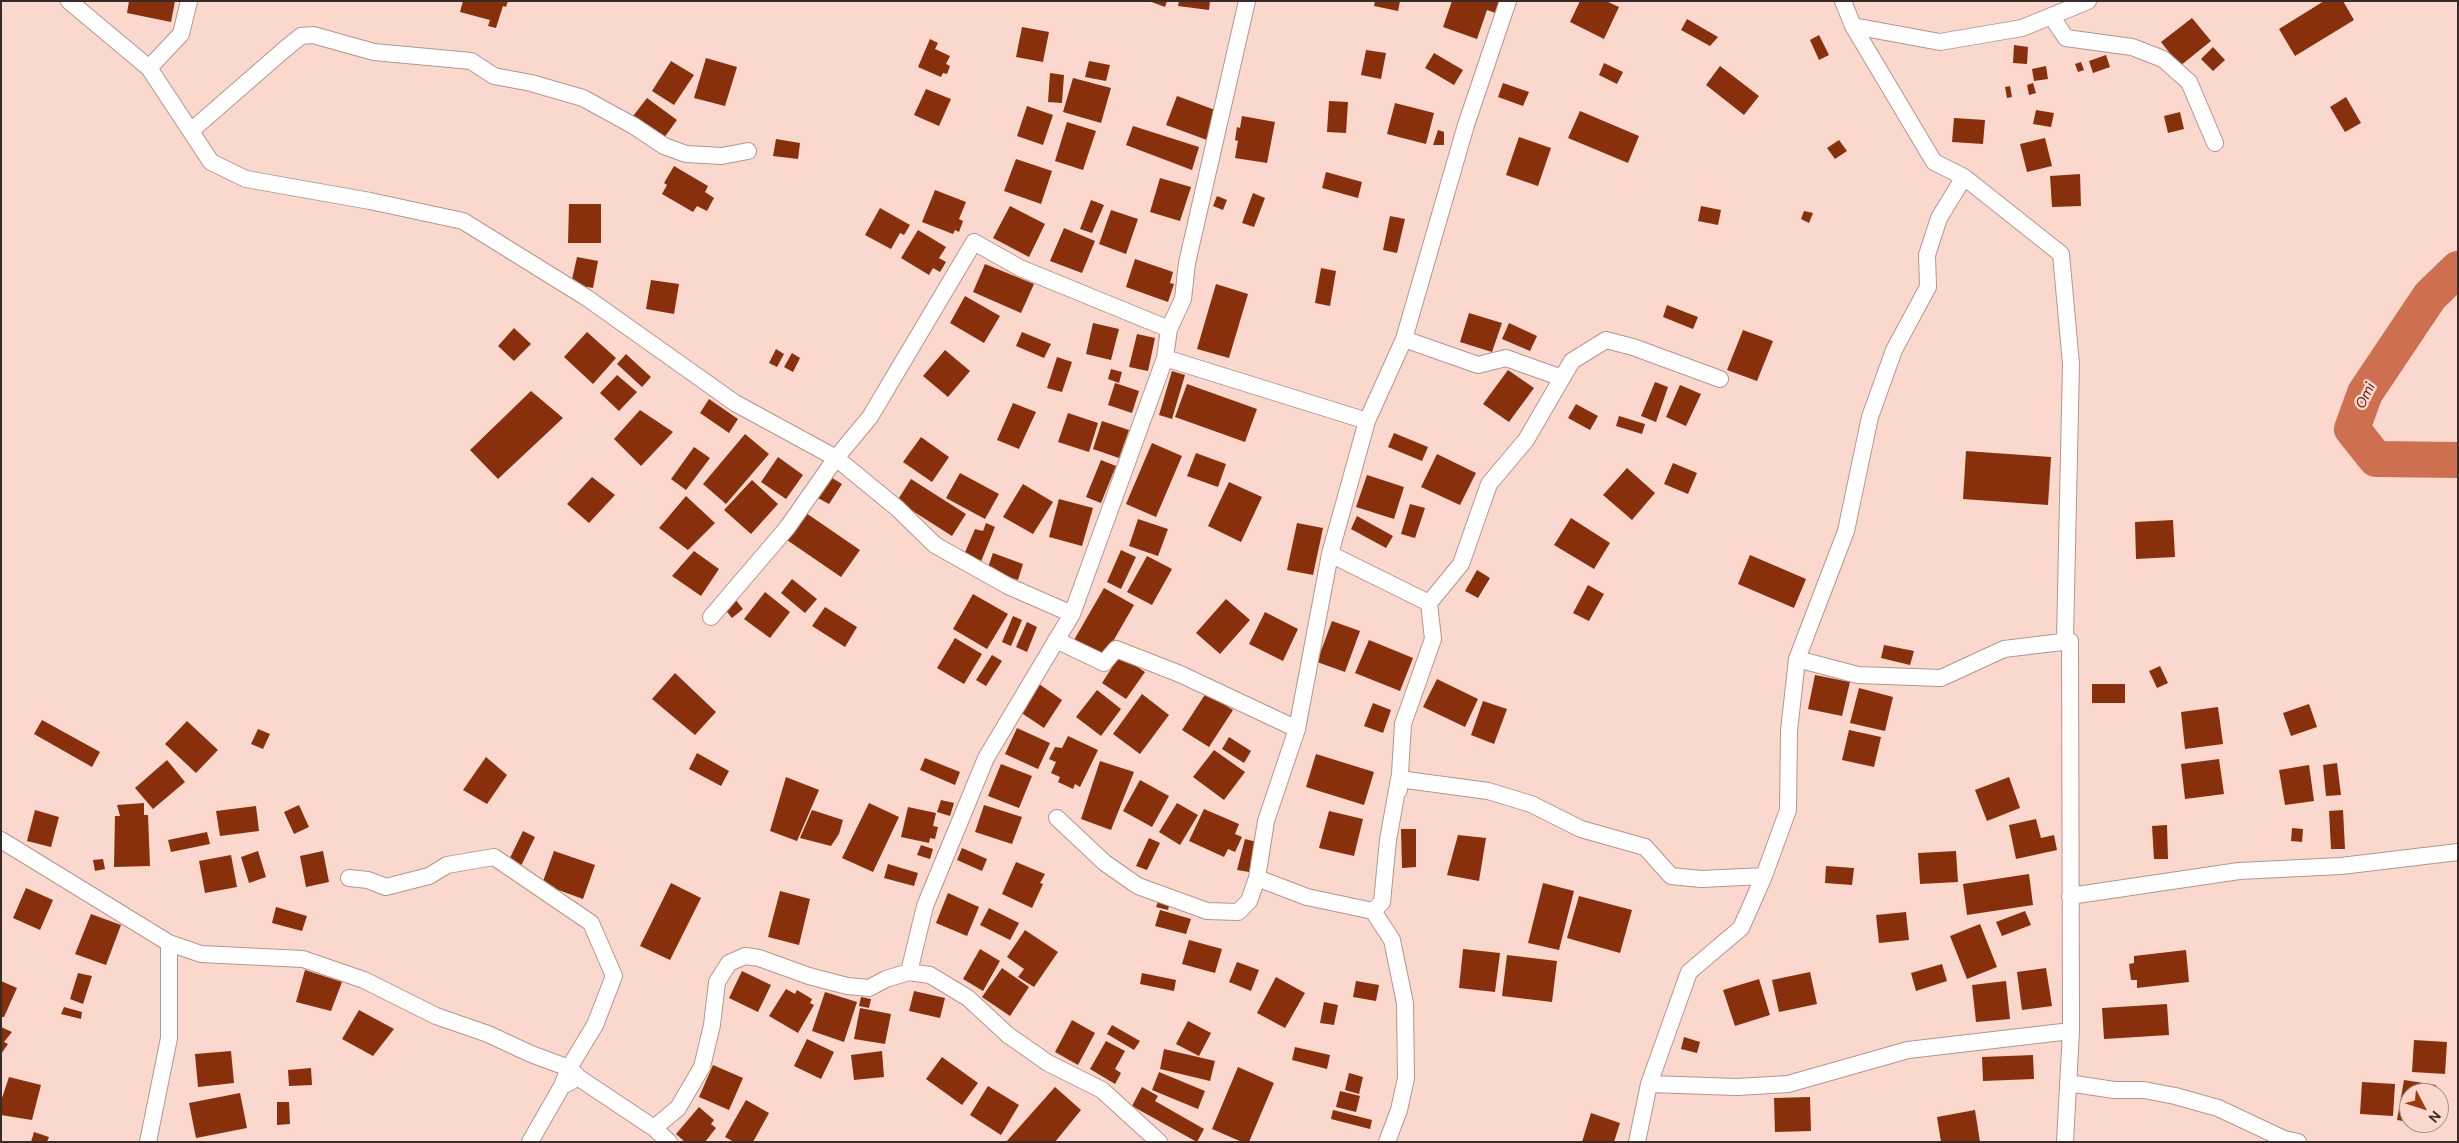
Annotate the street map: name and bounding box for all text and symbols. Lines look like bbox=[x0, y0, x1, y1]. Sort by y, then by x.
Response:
water label: Omi bbox=[2353, 380, 2379, 412]
north arrow bbox=[2399, 1083, 2449, 1133]
text: N bbox=[2425, 1107, 2445, 1127]

